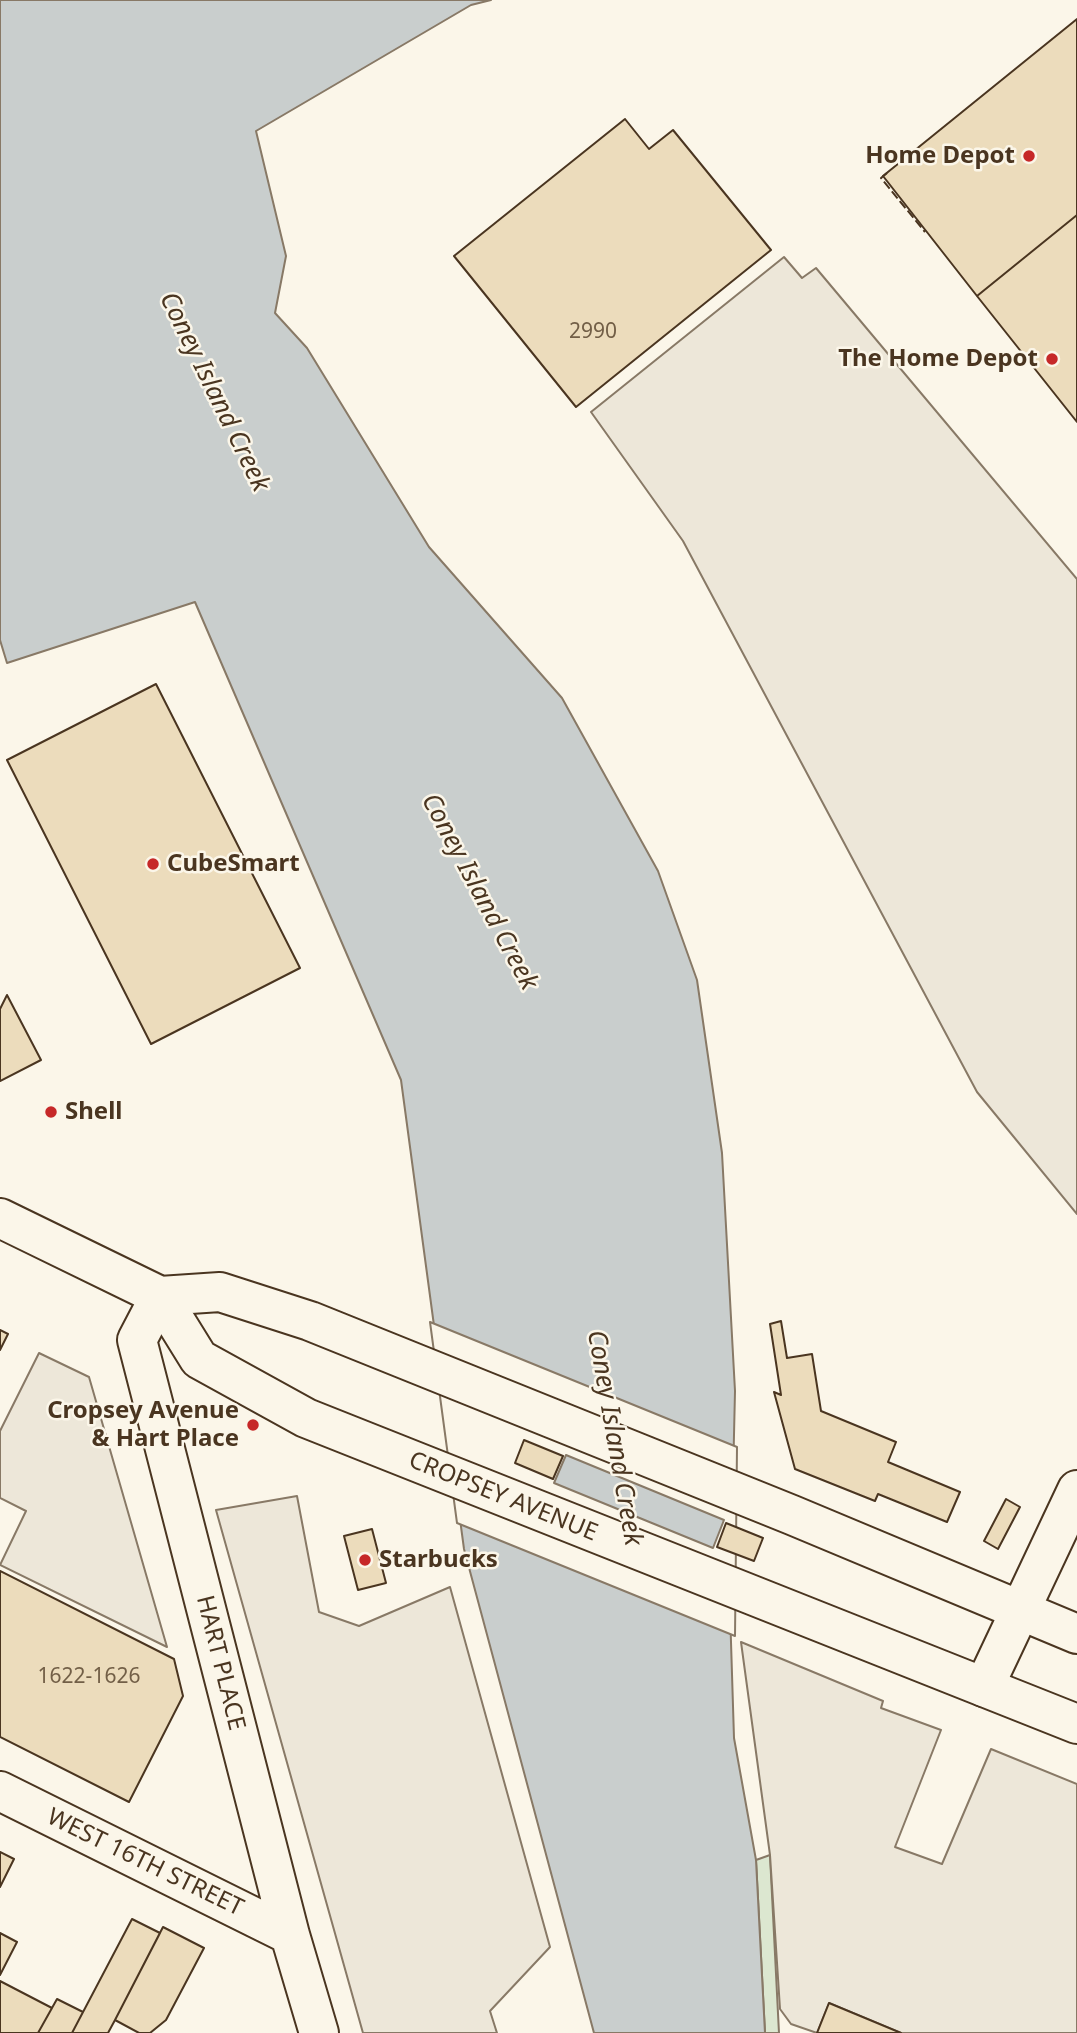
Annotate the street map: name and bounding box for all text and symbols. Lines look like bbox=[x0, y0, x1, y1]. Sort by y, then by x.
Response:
place label: Home Depot bbox=[865, 142, 1015, 170]
marker: Home Depot bbox=[1021, 148, 1037, 164]
water label: Coney Island Creek bbox=[152, 287, 276, 497]
house number: 2990 bbox=[569, 319, 617, 345]
place label: The Home Depot bbox=[838, 345, 1038, 373]
marker: The Home Depot bbox=[1044, 351, 1060, 367]
water label: Coney Island Creek bbox=[414, 788, 544, 996]
place label: CubeSmart bbox=[167, 850, 300, 878]
marker: CubeSmart bbox=[145, 856, 161, 872]
place label: Shell bbox=[65, 1098, 122, 1126]
marker: Shell bbox=[43, 1104, 59, 1120]
water label: Coney Island Creek bbox=[580, 1328, 648, 1548]
place label: Cropsey Avenue & Hart Place bbox=[47, 1397, 239, 1453]
marker: Cropsey Avenue & Hart Place bbox=[245, 1417, 261, 1433]
street label: CROPSEY AVENUE bbox=[404, 1446, 602, 1548]
place label: Starbucks bbox=[379, 1546, 498, 1574]
marker: Starbucks bbox=[357, 1552, 373, 1568]
street label: HART PLACE bbox=[189, 1593, 251, 1733]
house number: 1622-1626 bbox=[38, 1664, 140, 1690]
street label: WEST 16TH STREET bbox=[42, 1803, 248, 1923]

